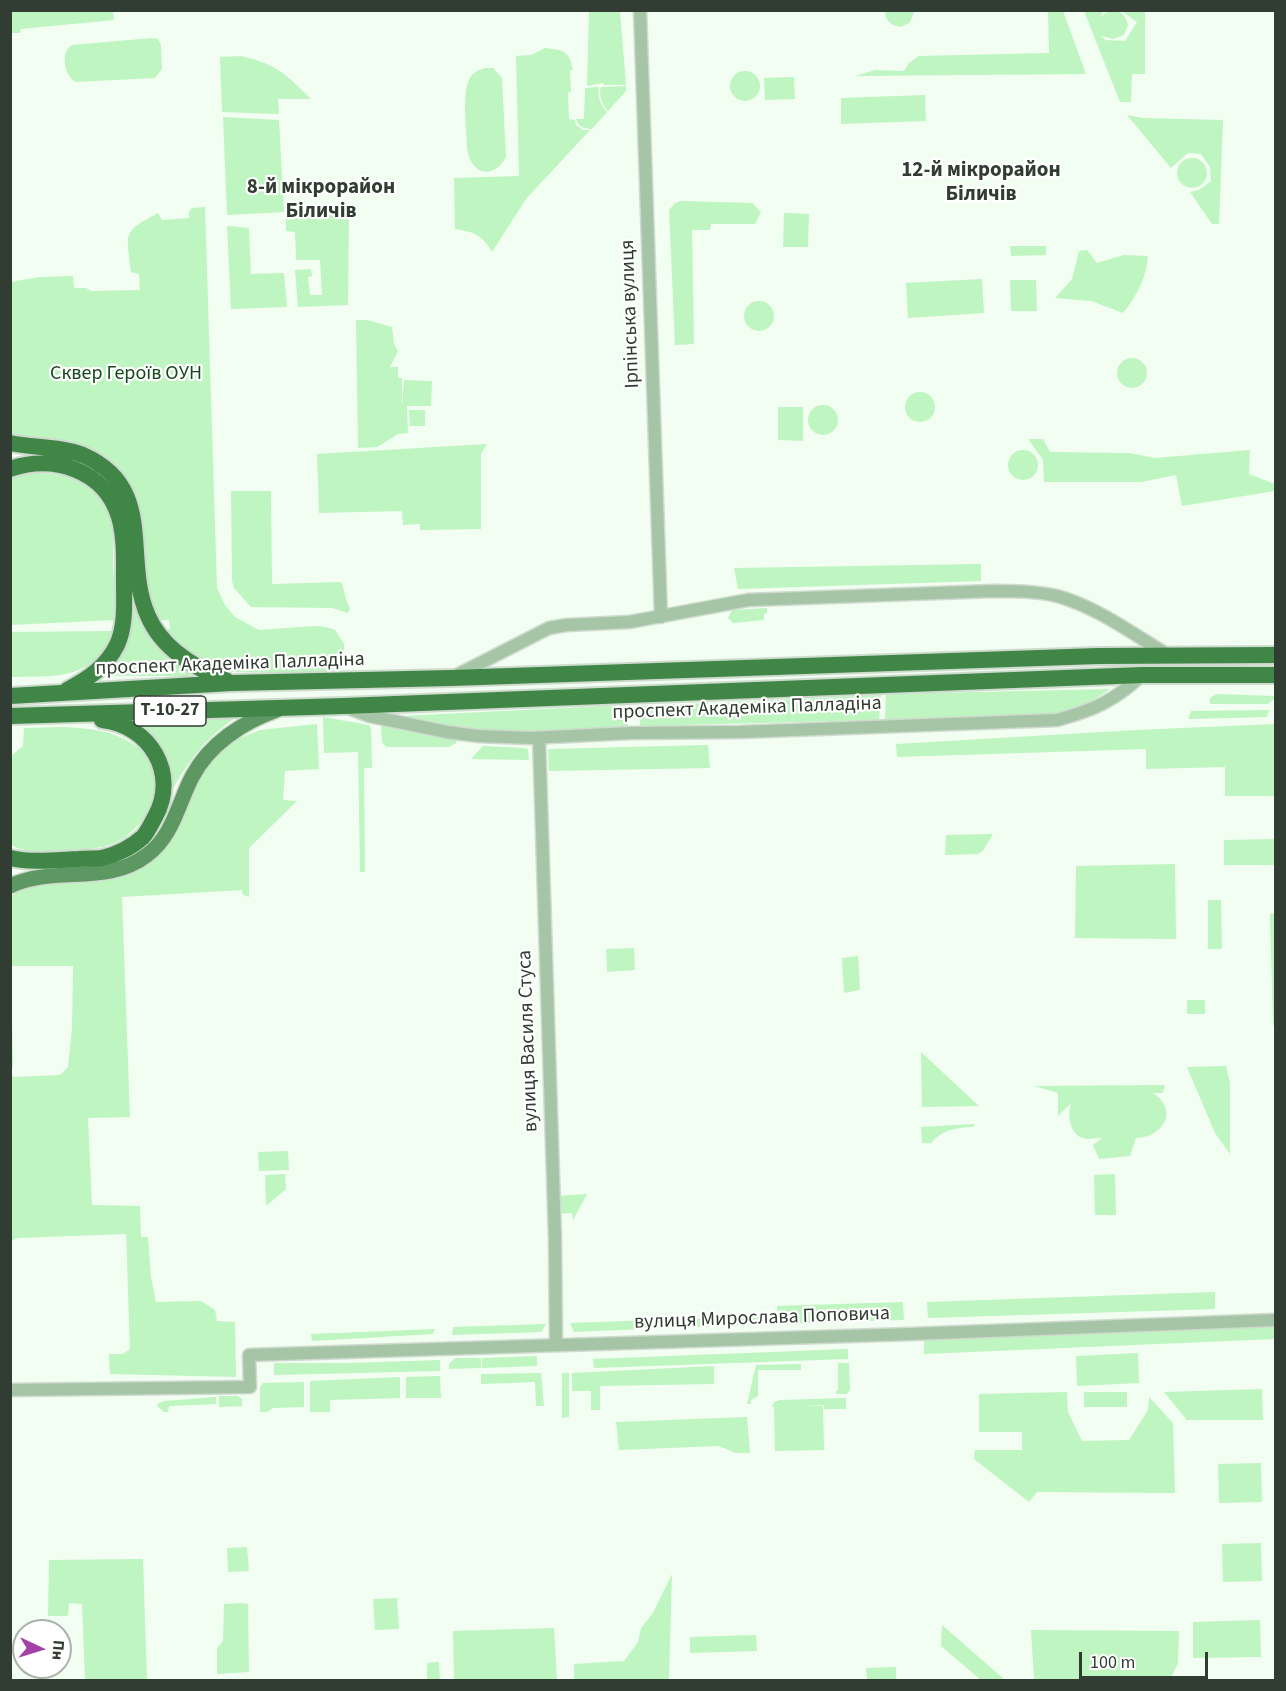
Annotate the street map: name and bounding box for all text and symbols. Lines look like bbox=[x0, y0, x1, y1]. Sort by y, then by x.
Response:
district label: 12-й мікрорайон Біличів bbox=[901, 158, 1061, 208]
district label: 8-й мікрорайон Біличів bbox=[247, 175, 395, 225]
street label: Ірпінська вулиця bbox=[616, 239, 646, 389]
park label: Сквер Героїв ОУН bbox=[50, 363, 202, 387]
street label: проспект Академіка Палладіна bbox=[95, 648, 365, 682]
street label: проспект Академіка Палладіна bbox=[612, 692, 882, 726]
road number: Т-10-27 bbox=[134, 696, 206, 726]
street label: вулиця Василя Стуса bbox=[514, 950, 544, 1132]
street label: вулиця Мирослава Поповича bbox=[634, 1303, 890, 1335]
north arrow bbox=[12, 1619, 72, 1679]
text: Пн bbox=[46, 1639, 70, 1661]
scale bar bbox=[1082, 1640, 1211, 1678]
text: 100 m bbox=[1090, 1650, 1135, 1675]

